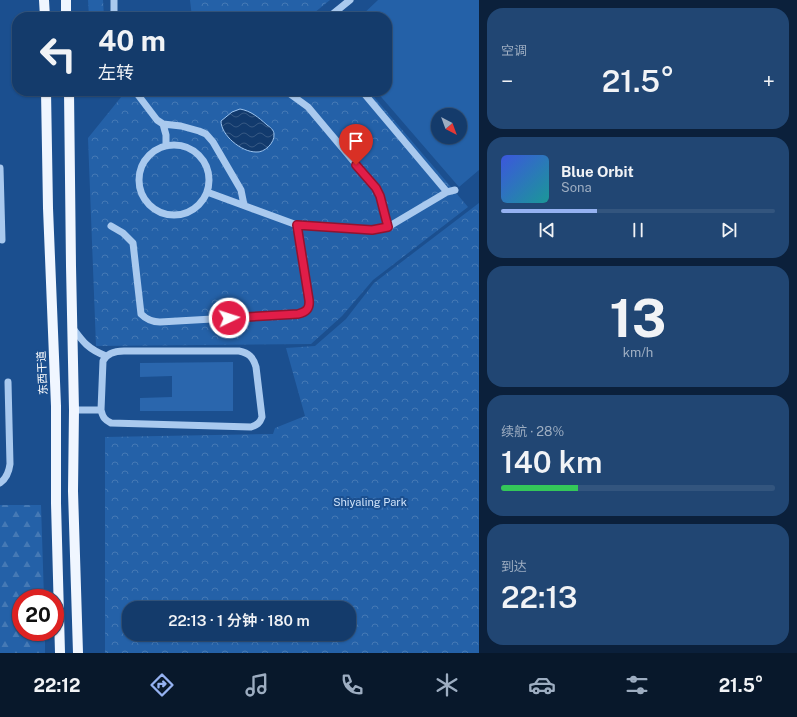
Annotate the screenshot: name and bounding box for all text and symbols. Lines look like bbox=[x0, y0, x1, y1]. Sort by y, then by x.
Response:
text: 40 m bbox=[98, 24, 166, 57]
icon: left bbox=[32, 28, 84, 80]
text: 空调 bbox=[501, 43, 527, 58]
text: 左转 bbox=[98, 62, 134, 83]
text: 21.5° bbox=[602, 63, 674, 99]
text: − bbox=[501, 68, 513, 94]
text: + bbox=[763, 68, 775, 94]
north arrow bbox=[431, 108, 467, 144]
map controls bbox=[431, 108, 467, 144]
pin bbox=[339, 124, 373, 165]
icon: arrive bbox=[345, 130, 367, 152]
text: Blue Orbit bbox=[561, 163, 634, 180]
text: Sona bbox=[561, 180, 592, 195]
icon: previous bbox=[536, 219, 558, 241]
icon: pause bbox=[627, 219, 649, 241]
icon: next bbox=[718, 219, 740, 241]
text: 13 bbox=[610, 288, 666, 349]
position arrow bbox=[208, 297, 250, 339]
text: km/h bbox=[623, 345, 653, 360]
street label: 东西干道 bbox=[35, 351, 49, 395]
text: 续航 · 28% bbox=[501, 424, 564, 439]
text: 140 km bbox=[501, 444, 602, 480]
park label: Shiyaling Park bbox=[333, 496, 407, 508]
text: 到达 bbox=[501, 559, 527, 574]
text: 22:13 bbox=[501, 579, 578, 615]
speed limit sign: 20 bbox=[12, 589, 64, 641]
text: 22:13 · 1 分钟 · 180 m bbox=[168, 612, 310, 629]
icon: directions bbox=[148, 671, 176, 699]
icon: music bbox=[243, 671, 271, 699]
icon: phone bbox=[338, 671, 366, 699]
icon: climate bbox=[433, 671, 461, 699]
icon: car bbox=[528, 671, 556, 699]
icon: filters bbox=[623, 671, 651, 699]
text: 22:12 bbox=[34, 675, 80, 696]
text: 21.5° bbox=[719, 675, 763, 696]

